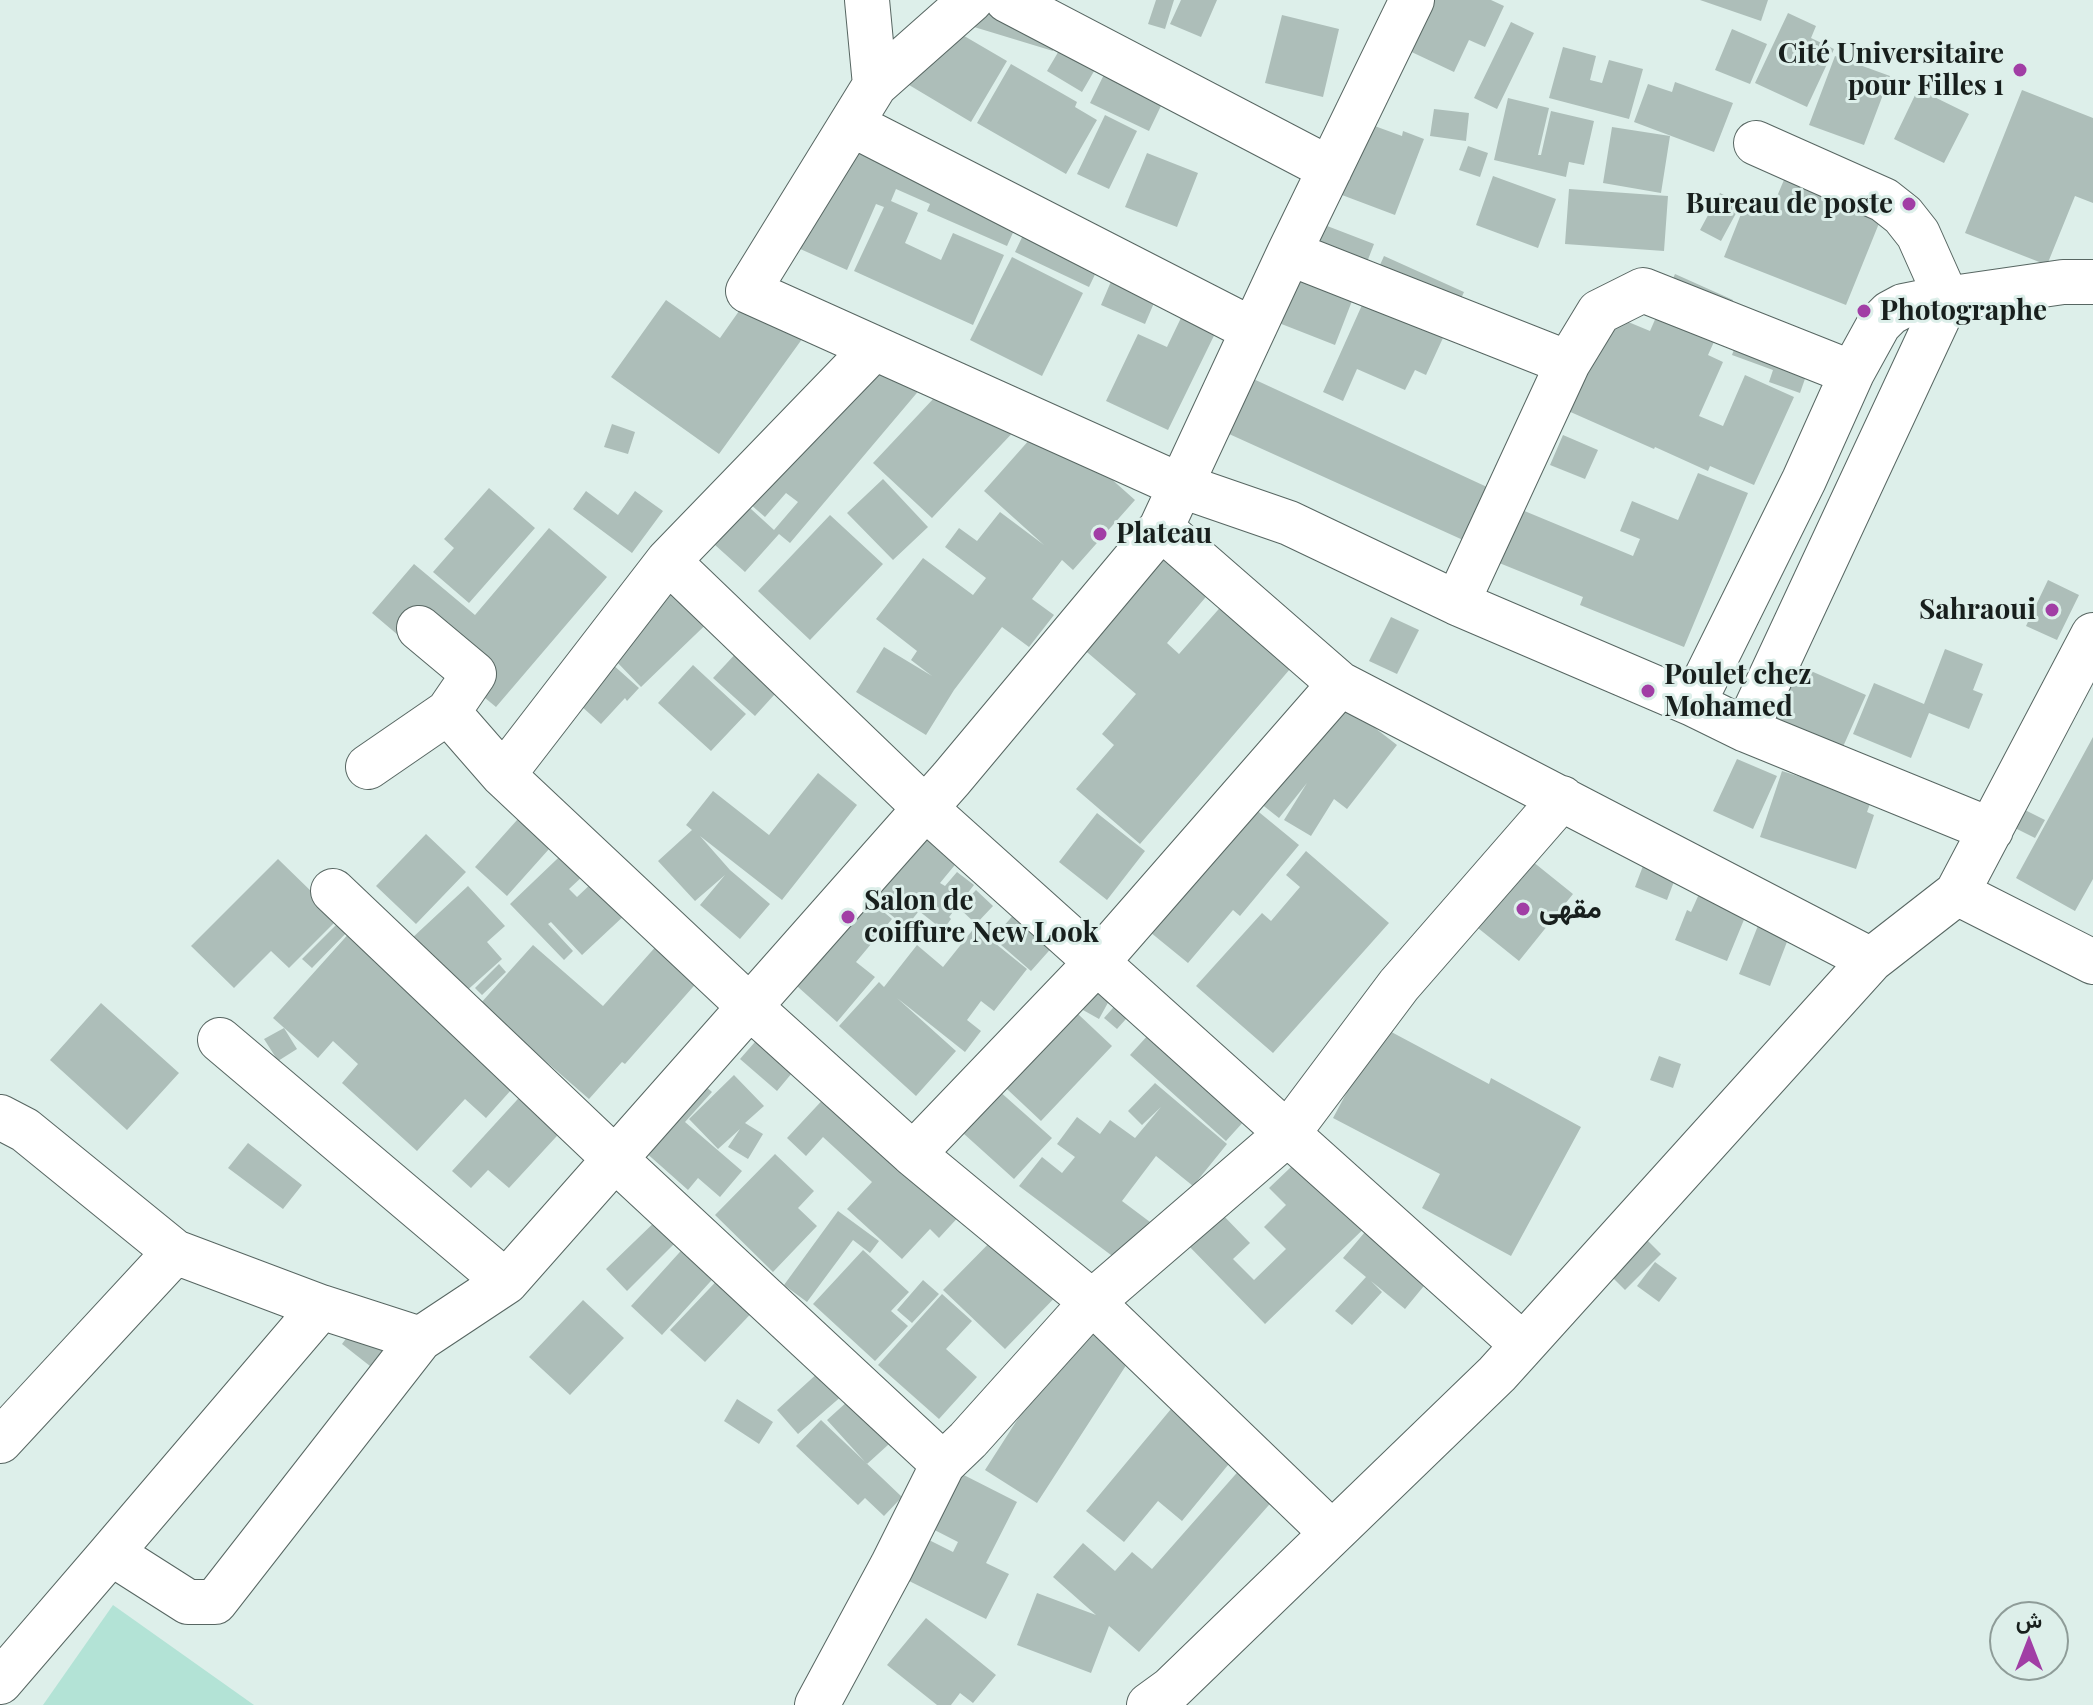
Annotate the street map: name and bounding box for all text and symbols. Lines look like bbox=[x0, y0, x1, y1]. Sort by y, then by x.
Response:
place label: Cité Universitaire pour Filles 1 bbox=[1778, 37, 2004, 103]
marker: Cité Universitaire pour Filles 1 bbox=[2011, 61, 2029, 79]
place label: Bureau de poste bbox=[1686, 187, 1893, 221]
marker: Bureau de poste bbox=[1900, 195, 1918, 213]
place label: Photographe bbox=[1880, 294, 2047, 328]
marker: Photographe bbox=[1855, 302, 1873, 320]
place label: Plateau bbox=[1116, 517, 1212, 551]
marker: Plateau bbox=[1091, 525, 1109, 543]
place label: Sahraoui bbox=[1919, 593, 2036, 627]
marker: Sahraoui bbox=[2043, 601, 2061, 619]
place label: Poulet chez Mohamed bbox=[1664, 658, 1812, 724]
marker: Poulet chez Mohamed bbox=[1639, 682, 1657, 700]
place label: Salon de coiffure New Look bbox=[864, 884, 1099, 950]
place label: مقهى bbox=[1539, 892, 1602, 926]
marker: مقهى bbox=[1514, 900, 1532, 918]
marker: Salon de coiffure New Look bbox=[839, 908, 857, 926]
north arrow bbox=[1989, 1601, 2069, 1681]
text: ش bbox=[2016, 1604, 2042, 1634]

